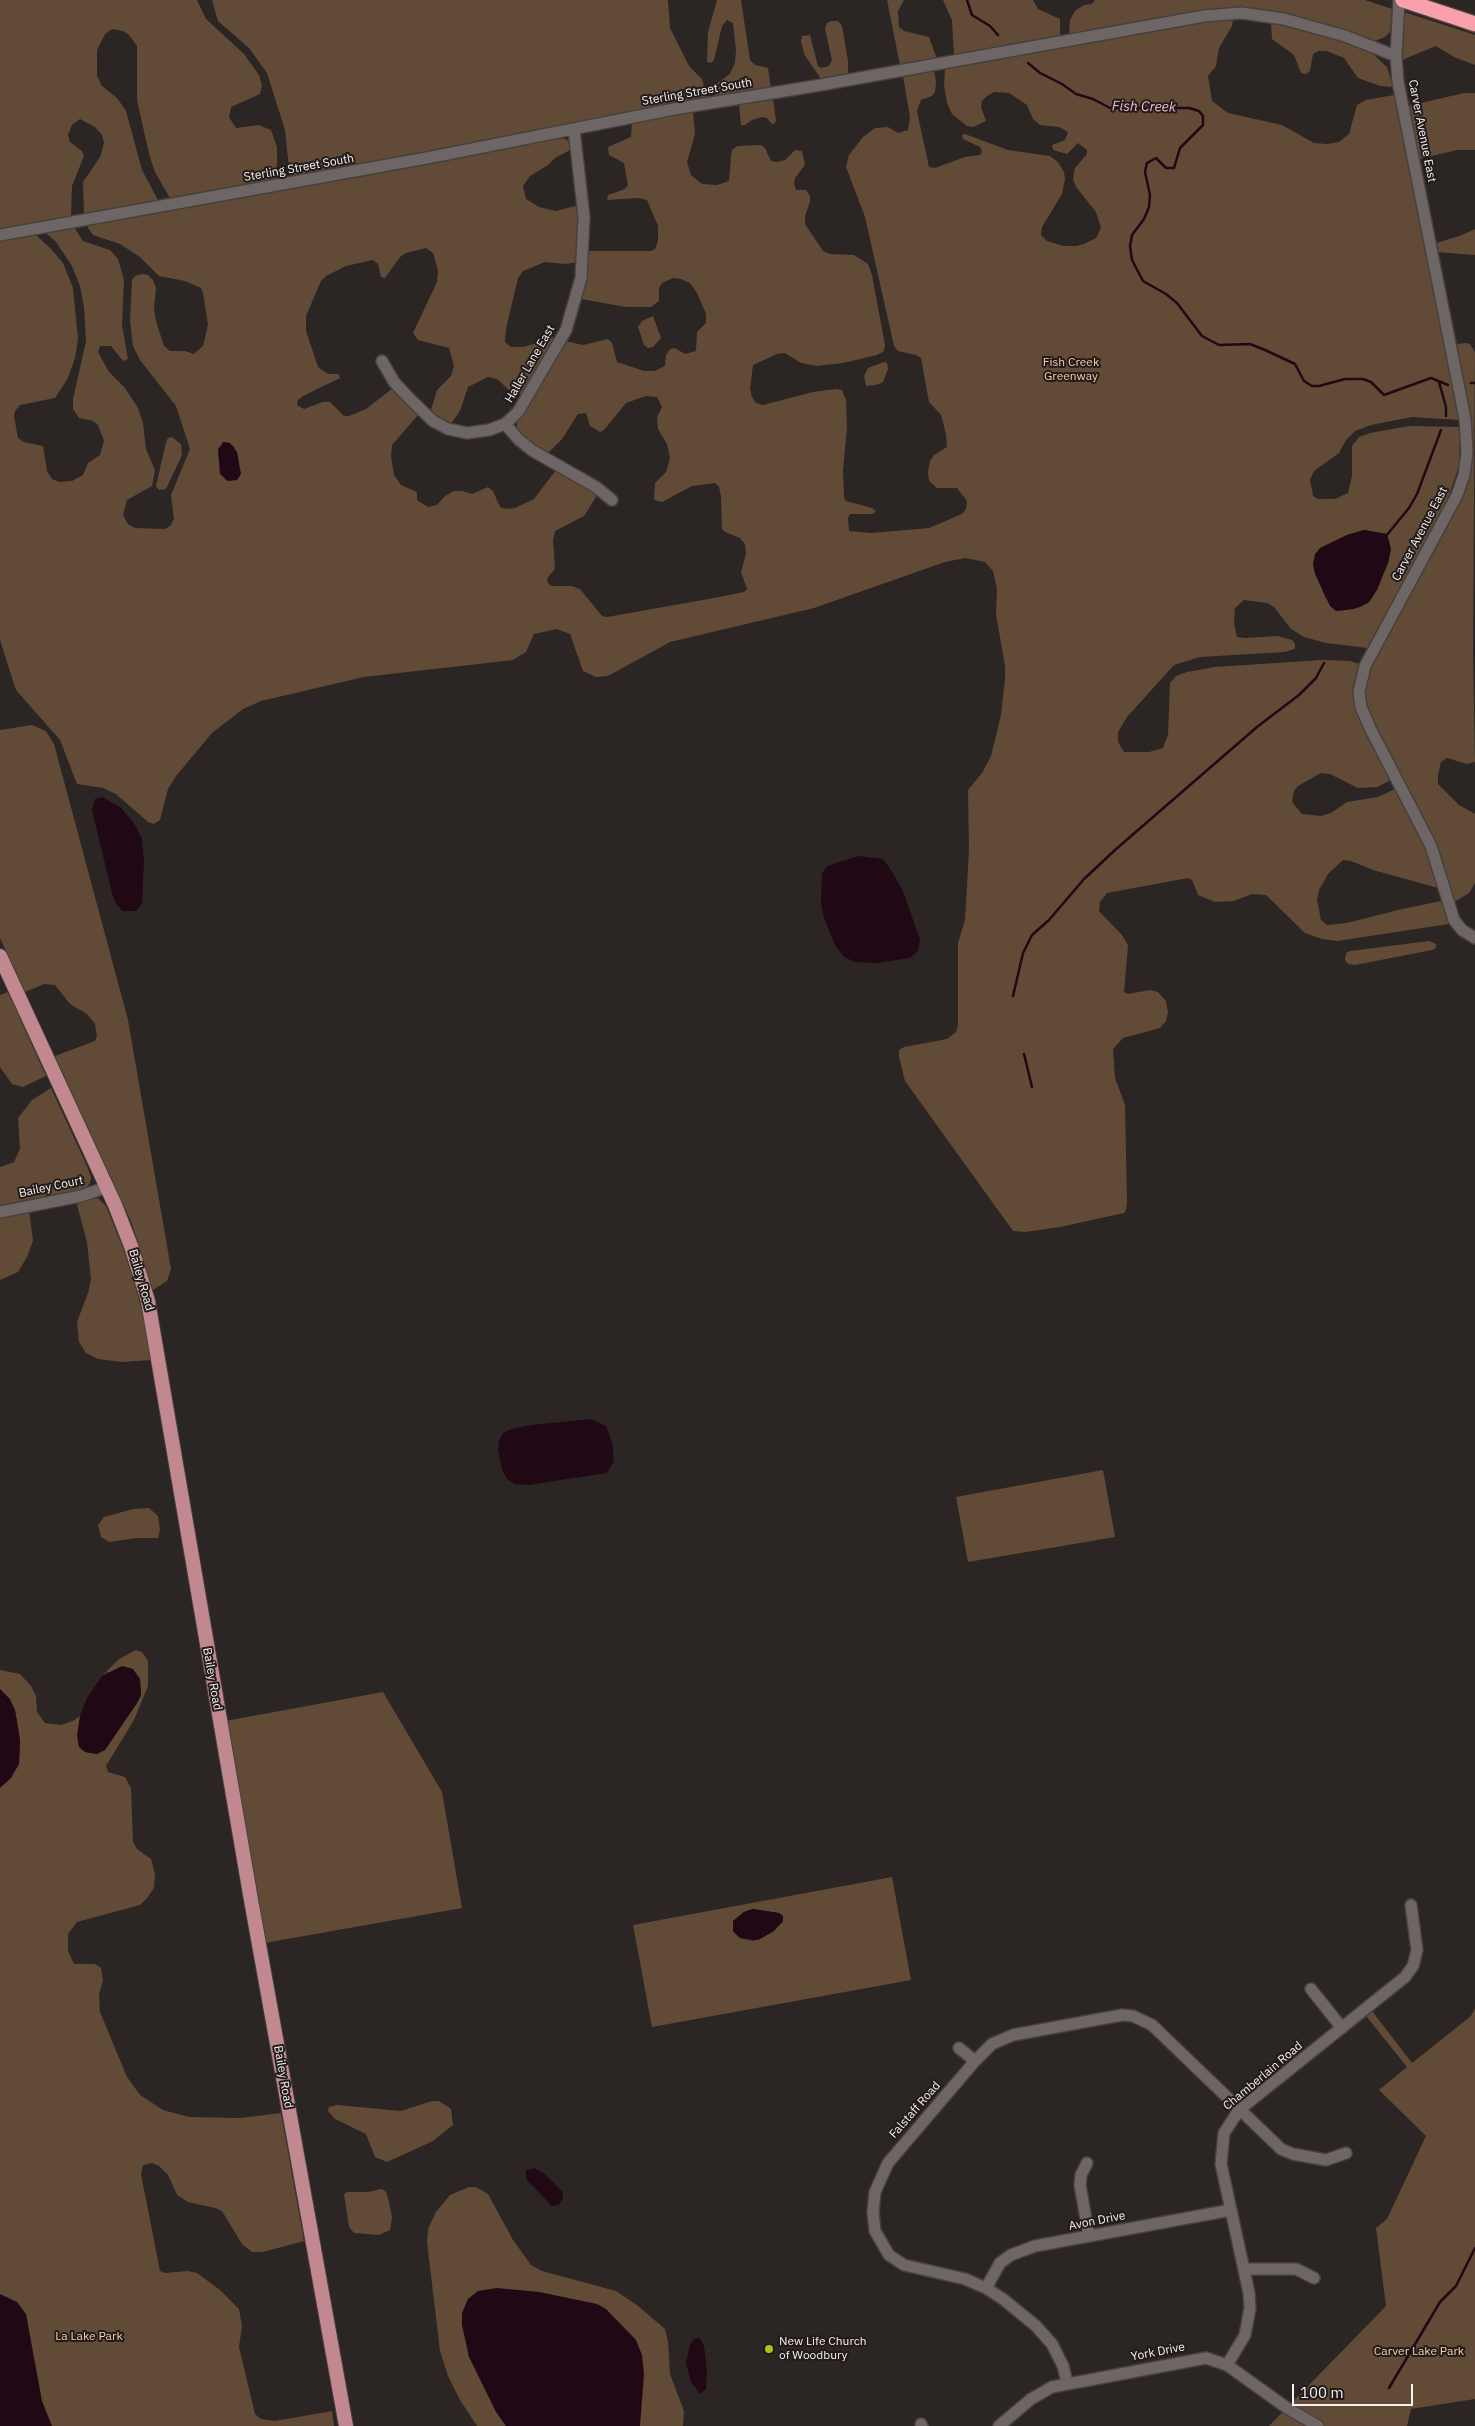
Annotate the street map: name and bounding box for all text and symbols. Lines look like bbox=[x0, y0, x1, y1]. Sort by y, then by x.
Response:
street label: Sterling Street South bbox=[641, 75, 753, 109]
street label: Carver Avenue East bbox=[1405, 78, 1439, 184]
water label: Fish Creek bbox=[1112, 98, 1176, 116]
street label: Sterling Street South bbox=[243, 151, 355, 185]
street label: Haller Lane East bbox=[502, 323, 558, 405]
park label: Fish Creek Greenway bbox=[1043, 356, 1099, 384]
street label: Carver Avenue East bbox=[1389, 485, 1451, 583]
street label: Bailey Court bbox=[17, 1173, 85, 1201]
street label: Bailey Road bbox=[125, 1248, 157, 1312]
street label: Bailey Road bbox=[199, 1647, 225, 1711]
street label: Chamberlain Road bbox=[1220, 2039, 1306, 2113]
street label: Bailey Road bbox=[270, 2045, 296, 2109]
street label: Falstaff Road bbox=[886, 2079, 944, 2141]
street label: Avon Drive bbox=[1067, 2208, 1127, 2234]
park label: La Lake Park bbox=[55, 2330, 123, 2344]
place label: New Life Church of Woodbury bbox=[779, 2335, 867, 2363]
street label: York Drive bbox=[1130, 2340, 1186, 2364]
marker: New Life Church of Woodbury bbox=[763, 2343, 775, 2355]
park label: Carver Lake Park bbox=[1374, 2345, 1464, 2359]
scale bar bbox=[1295, 2374, 1416, 2406]
text: 100 m bbox=[1300, 2383, 1344, 2402]

